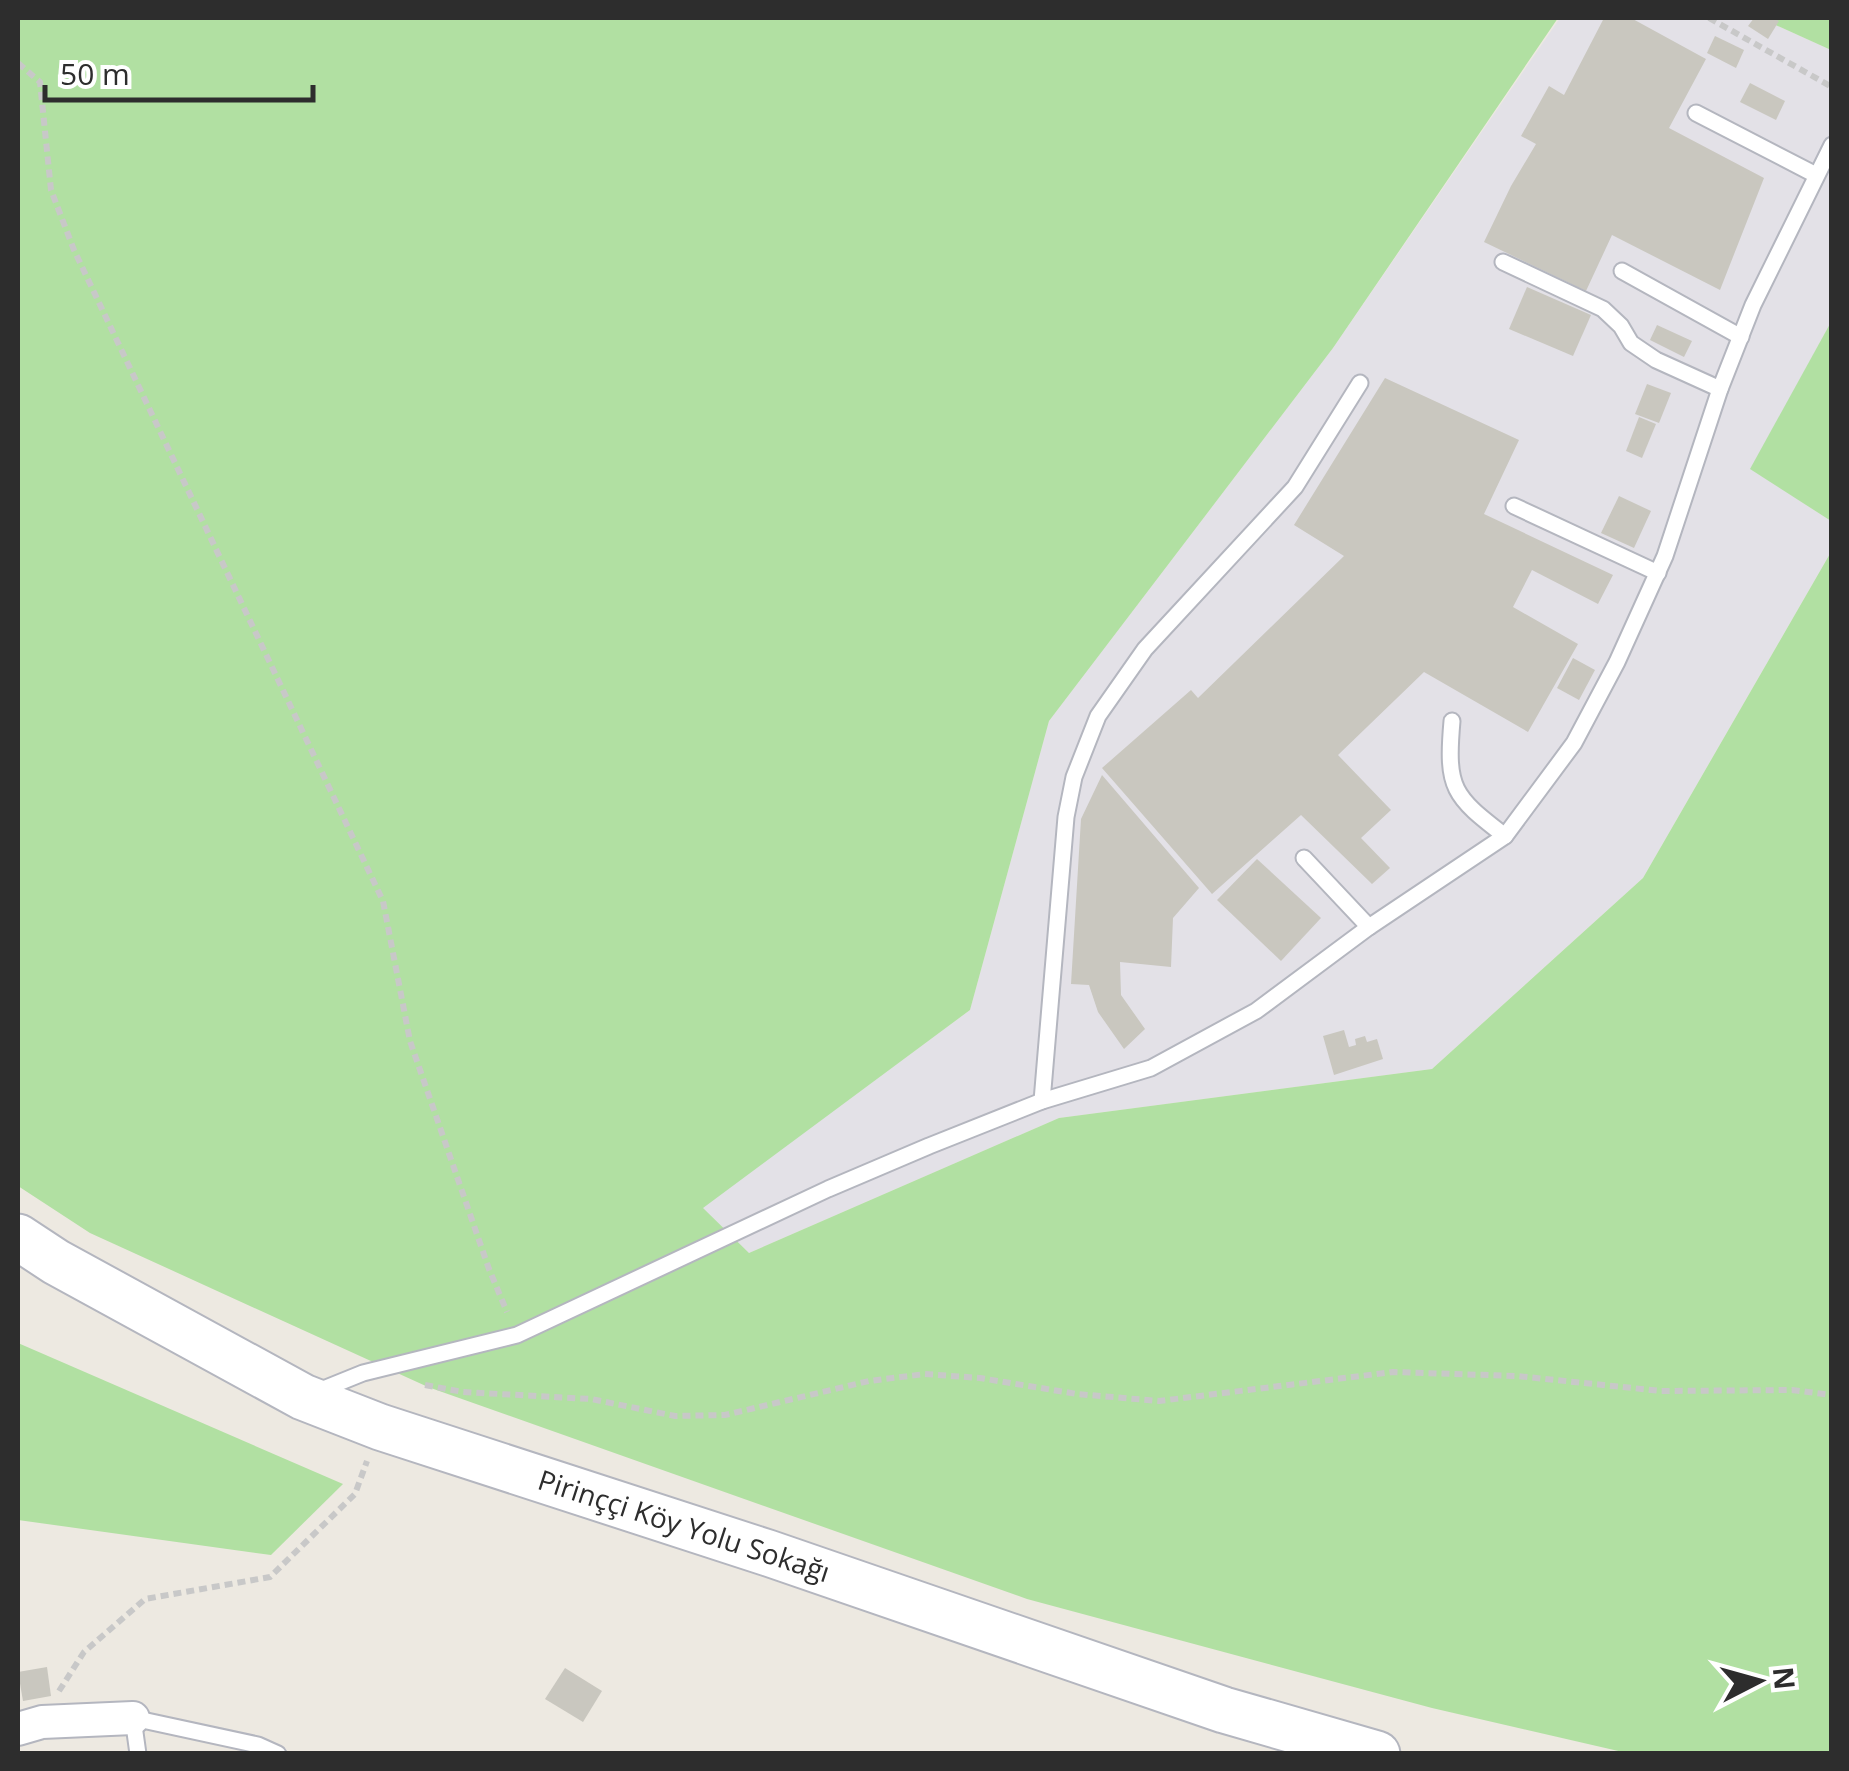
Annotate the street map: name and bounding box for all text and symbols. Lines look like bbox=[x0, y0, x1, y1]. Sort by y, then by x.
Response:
scale bar bbox=[45, 40, 312, 102]
text: 50 m bbox=[60, 53, 130, 94]
street label: Pirinççi Köy Yolu Sokağı bbox=[533, 1460, 835, 1590]
north arrow bbox=[1709, 1631, 1809, 1731]
text: N bbox=[1765, 1665, 1805, 1692]

